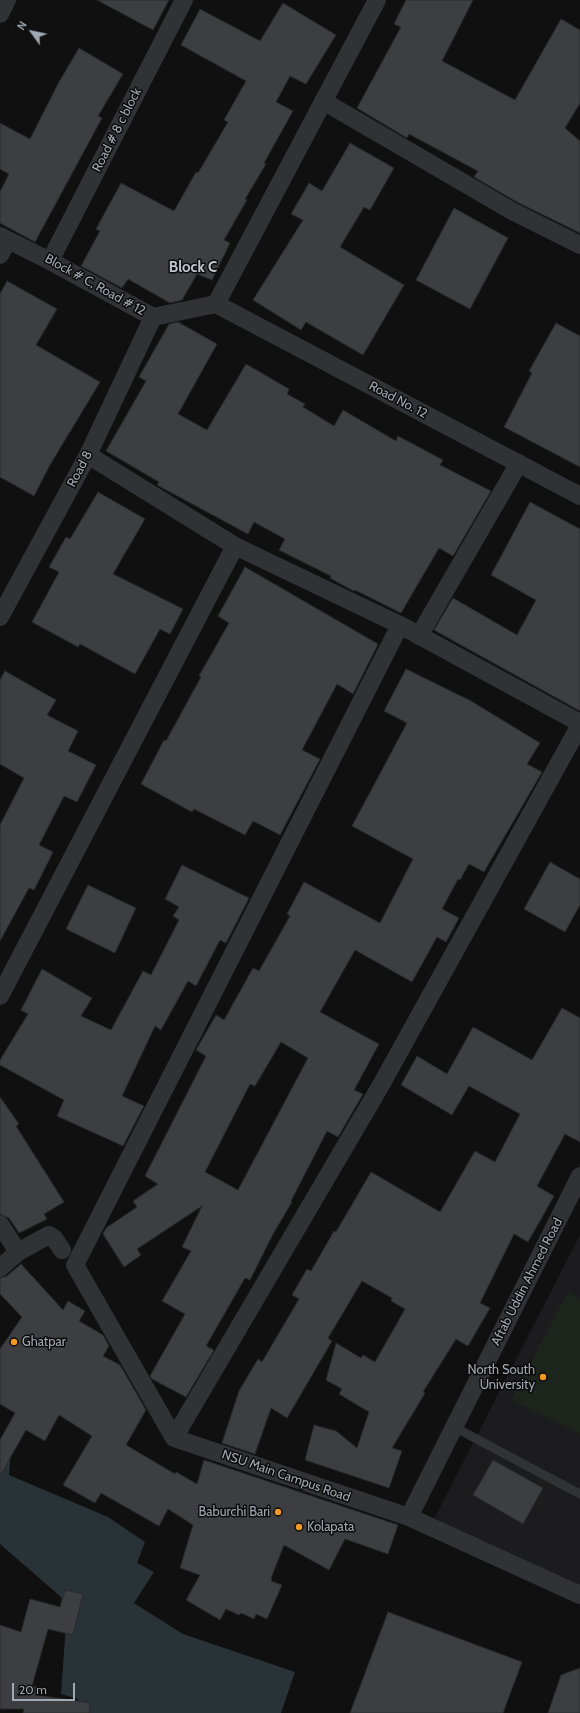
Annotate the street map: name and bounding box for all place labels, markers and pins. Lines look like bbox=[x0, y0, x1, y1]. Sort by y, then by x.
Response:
place label: Ghatpar bbox=[22, 1334, 66, 1350]
marker: Ghatpar bbox=[9, 1337, 19, 1347]
place label: North South University bbox=[467, 1362, 535, 1393]
marker: North South University bbox=[538, 1372, 548, 1382]
place label: Baburchi Bari bbox=[199, 1504, 270, 1520]
marker: Baburchi Bari bbox=[273, 1507, 283, 1517]
place label: Kolapata bbox=[307, 1519, 354, 1535]
marker: Kolapata bbox=[294, 1522, 304, 1532]

